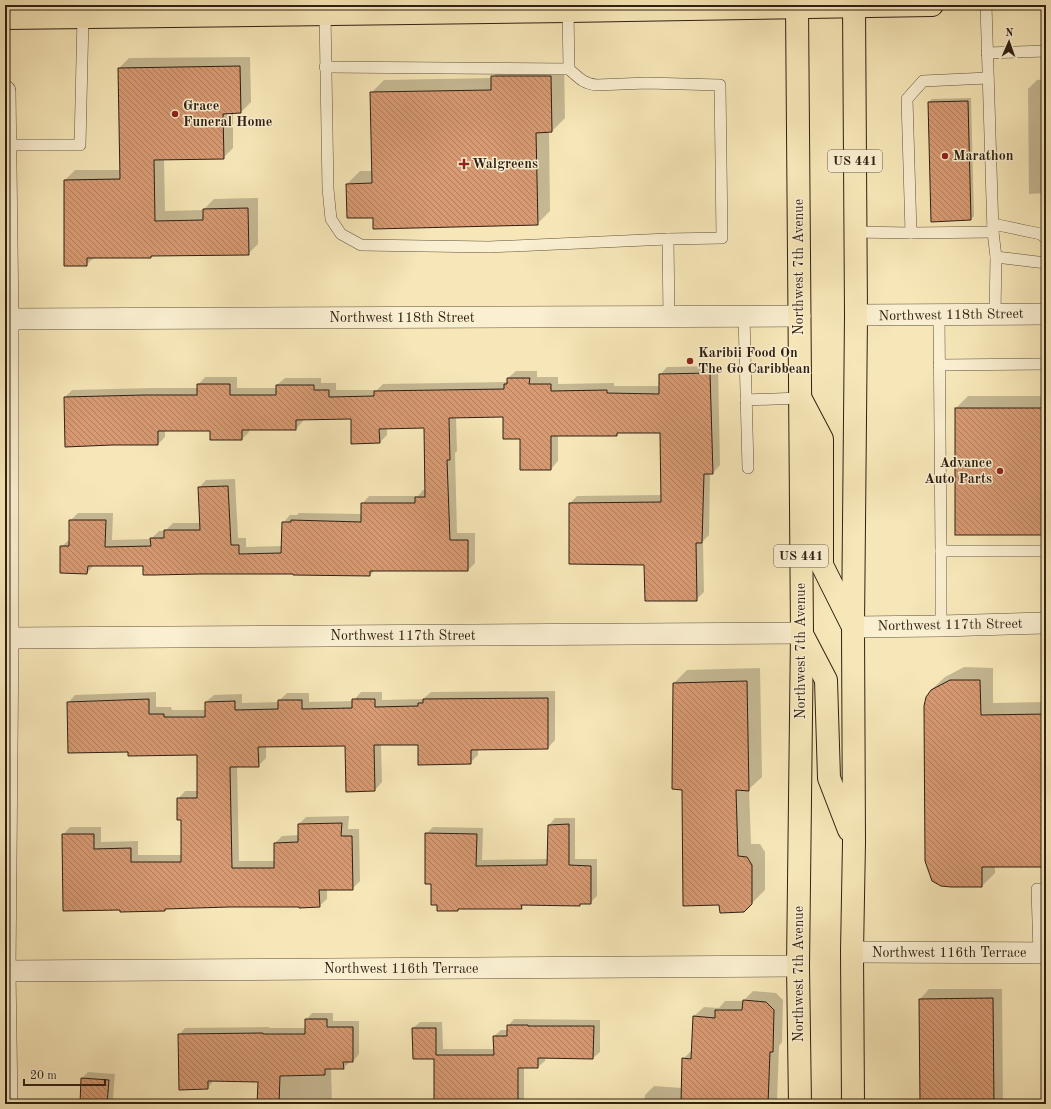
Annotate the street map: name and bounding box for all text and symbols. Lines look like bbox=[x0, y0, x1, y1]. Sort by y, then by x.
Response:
north arrow bbox=[989, 22, 1029, 62]
text: N bbox=[1005, 28, 1014, 39]
place label: Grace Funeral Home bbox=[183, 99, 272, 129]
marker: Grace Funeral Home bbox=[170, 109, 180, 119]
place label: Marathon bbox=[953, 149, 1014, 163]
road number: US 441 bbox=[828, 150, 882, 172]
marker: Marathon bbox=[940, 151, 950, 161]
place label: Walgreens bbox=[472, 157, 538, 171]
marker: Walgreens bbox=[459, 159, 469, 169]
street label: Northwest 7th Avenue bbox=[792, 199, 806, 335]
street label: Northwest 118th Street bbox=[878, 307, 1024, 323]
street label: Northwest 118th Street bbox=[329, 311, 475, 325]
place label: Karibii Food On The Go Caribbean bbox=[698, 346, 811, 376]
marker: Karibii Food On The Go Caribbean bbox=[685, 356, 695, 366]
place label: Advance Auto Parts bbox=[924, 456, 992, 486]
marker: Advance Auto Parts bbox=[995, 466, 1005, 476]
road number: US 441 bbox=[774, 545, 828, 567]
street label: Northwest 7th Avenue bbox=[794, 583, 808, 719]
street label: Northwest 117th Street bbox=[877, 617, 1023, 633]
street label: Northwest 117th Street bbox=[330, 629, 476, 643]
street label: Northwest 7th Avenue bbox=[792, 906, 806, 1042]
street label: Northwest 116th Terrace bbox=[872, 946, 1026, 960]
street label: Northwest 116th Terrace bbox=[324, 962, 478, 976]
scale bar bbox=[24, 1061, 105, 1087]
text: 20 m bbox=[30, 1070, 57, 1082]

